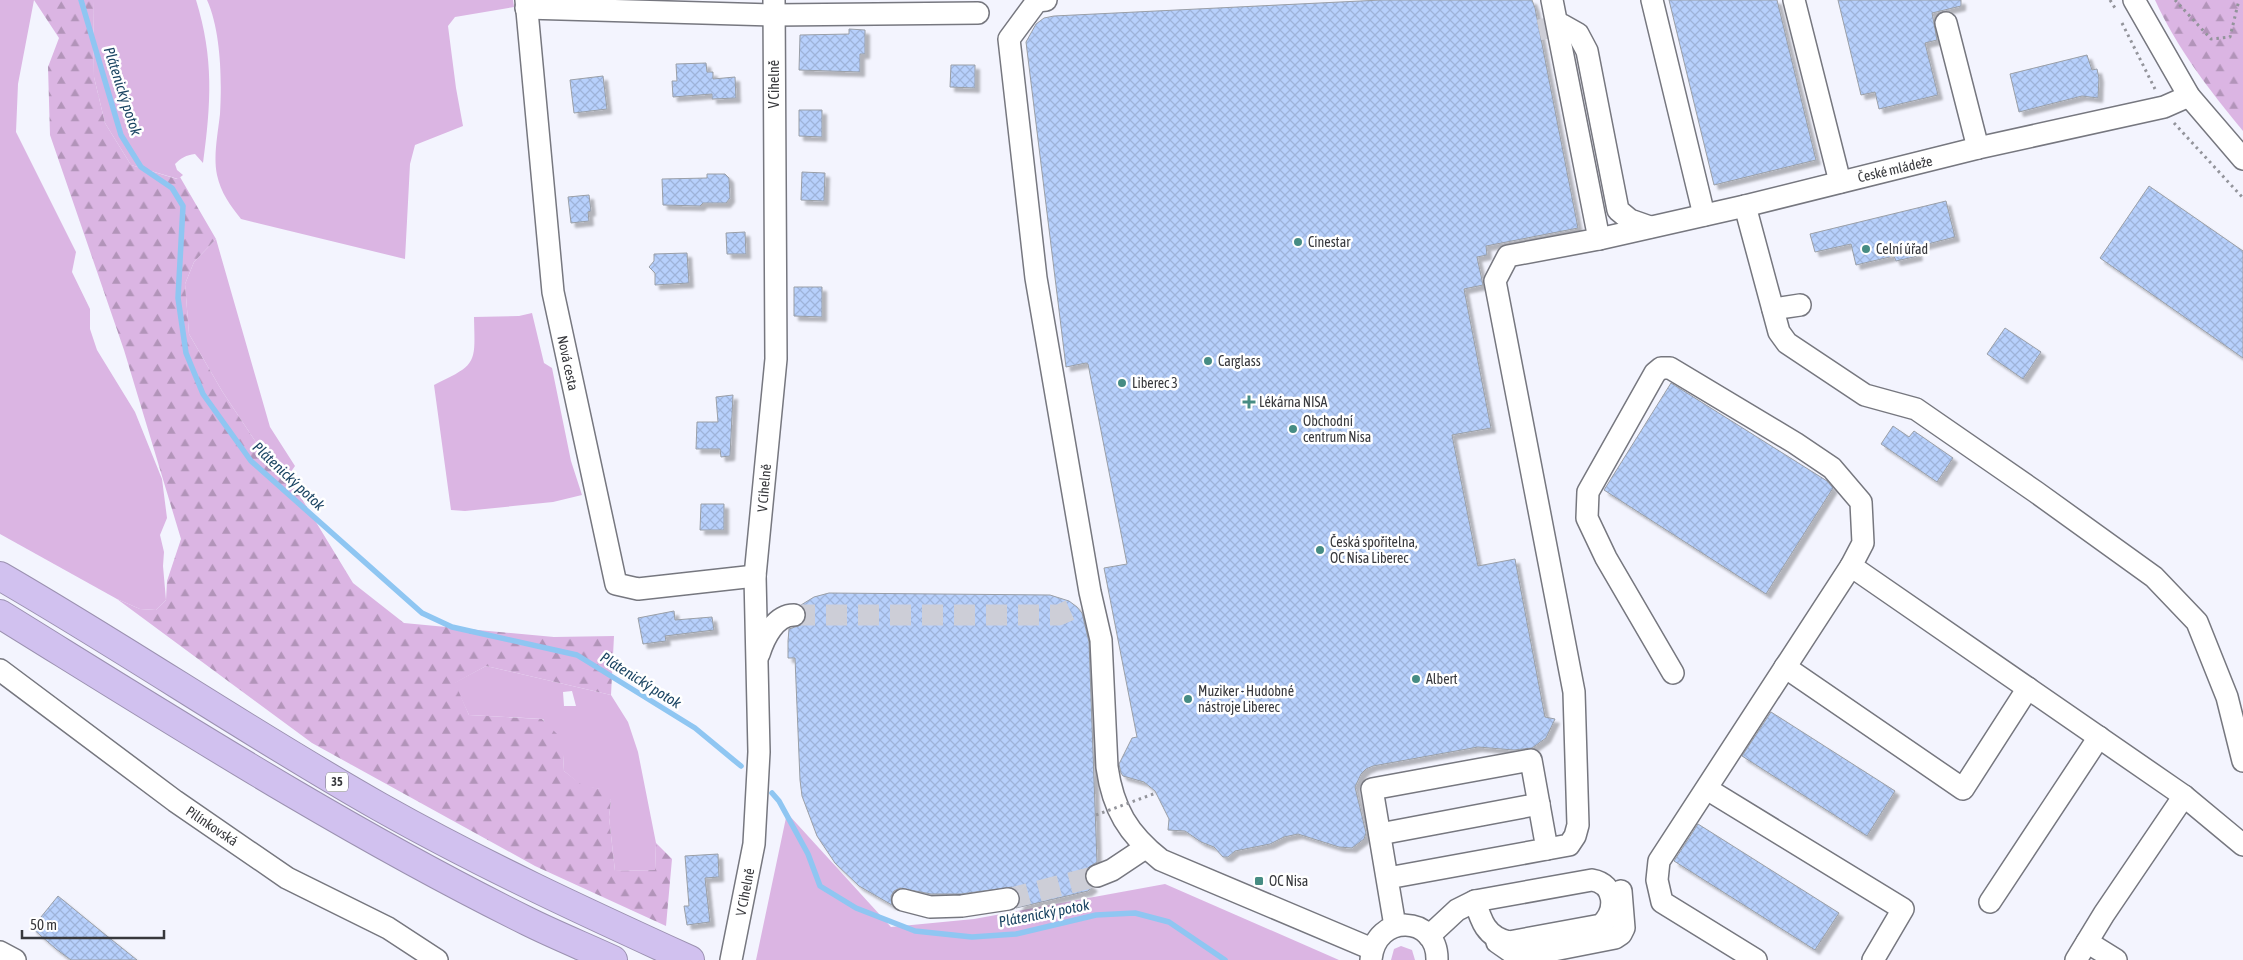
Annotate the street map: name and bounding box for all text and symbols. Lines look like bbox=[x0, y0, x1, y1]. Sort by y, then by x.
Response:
water label: Plátenický potok bbox=[101, 45, 145, 138]
street label: V Cihelně bbox=[766, 60, 782, 108]
street label: České mládeže bbox=[1856, 152, 1934, 185]
place label: Cinestar bbox=[1308, 234, 1351, 250]
marker: Cinestar bbox=[1292, 236, 1304, 248]
place label: Celní úřad bbox=[1876, 241, 1928, 257]
marker: Celní úřad bbox=[1860, 243, 1872, 255]
street label: Nová cesta bbox=[554, 334, 582, 392]
place label: Carglass bbox=[1218, 353, 1261, 369]
marker: Carglass bbox=[1202, 355, 1214, 367]
place label: Liberec 3 bbox=[1132, 375, 1178, 391]
marker: Liberec 3 bbox=[1116, 377, 1128, 389]
place label: Lékárna NISA bbox=[1259, 394, 1328, 410]
marker: Lékárna NISA bbox=[1243, 396, 1255, 408]
place label: Obchodní centrum Nisa bbox=[1303, 413, 1371, 445]
marker: Obchodní centrum Nisa bbox=[1287, 423, 1299, 435]
water label: Plátenický potok bbox=[250, 438, 329, 514]
street label: V Cihelně bbox=[754, 463, 774, 513]
place label: Česká spořitelna, OC Nisa Liberec bbox=[1330, 533, 1417, 566]
marker: Česká spořitelna, OC Nisa Liberec bbox=[1314, 544, 1326, 556]
water label: Plátenický potok bbox=[597, 648, 685, 712]
place label: Albert bbox=[1426, 671, 1458, 687]
marker: Albert bbox=[1410, 673, 1422, 685]
place label: Muziker - Hudobné nástroje Liberec bbox=[1198, 683, 1294, 715]
marker: Muziker - Hudobné nástroje Liberec bbox=[1182, 693, 1194, 705]
road number: 35 bbox=[326, 772, 348, 792]
street label: Pilínkovská bbox=[183, 803, 241, 849]
street label: V Cihelně bbox=[733, 867, 757, 917]
place label: OC Nisa bbox=[1269, 873, 1308, 889]
marker: OC Nisa bbox=[1253, 875, 1265, 887]
water label: Plátenický potok bbox=[997, 896, 1091, 930]
scale bar bbox=[22, 908, 165, 940]
text: 50 m bbox=[30, 916, 57, 933]

